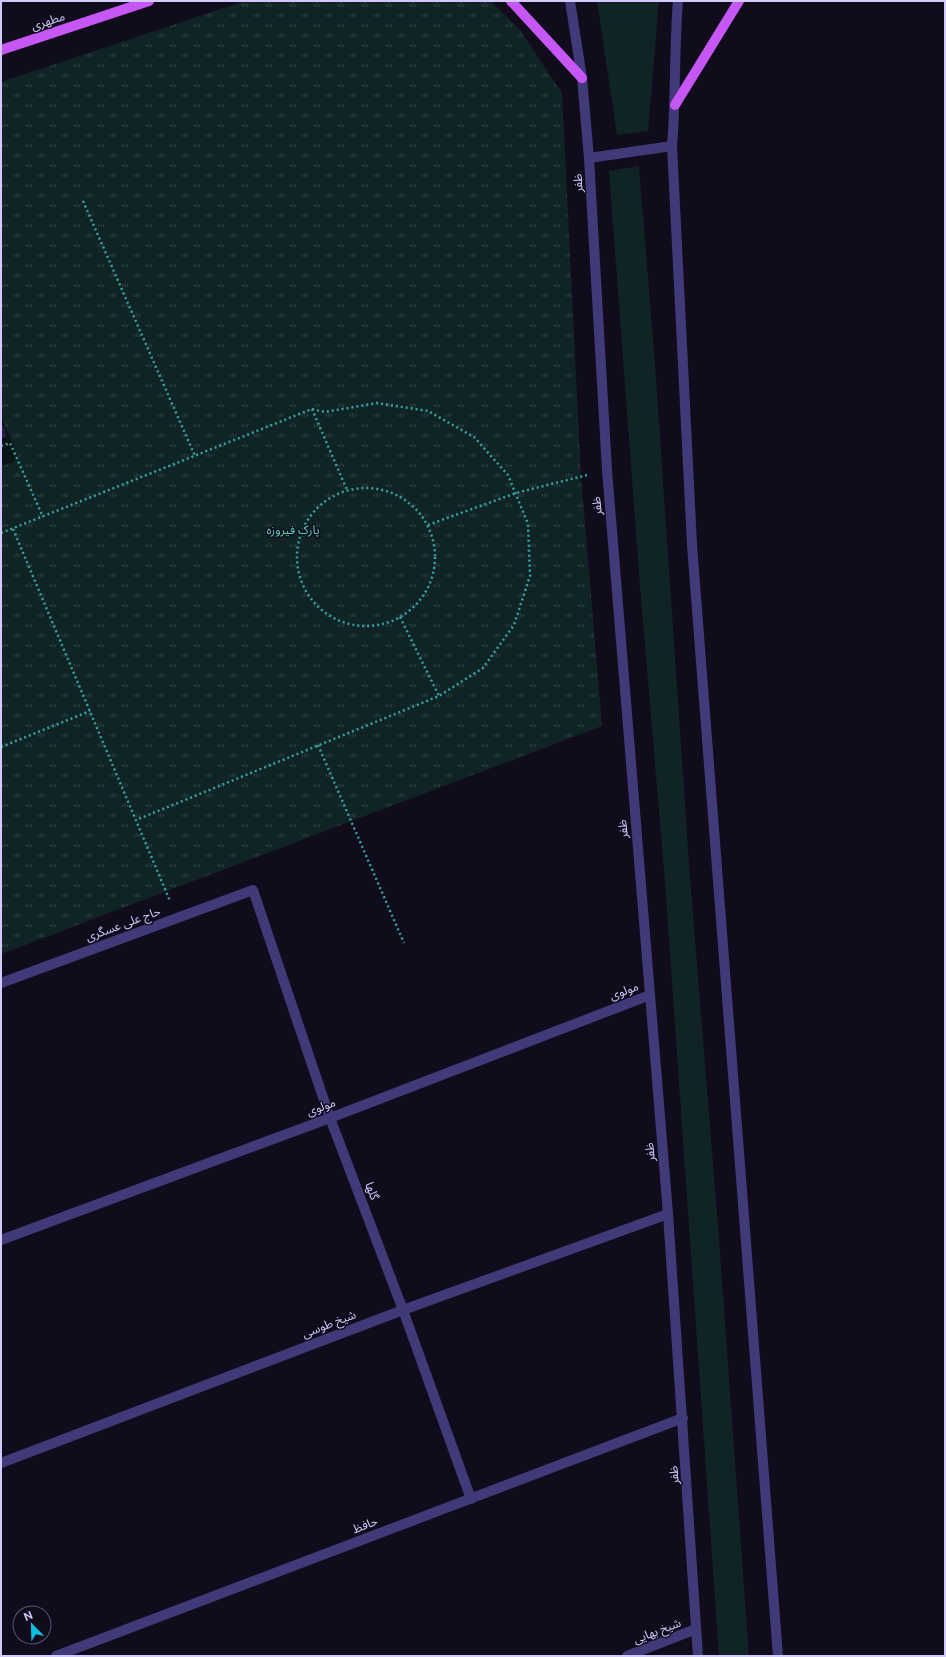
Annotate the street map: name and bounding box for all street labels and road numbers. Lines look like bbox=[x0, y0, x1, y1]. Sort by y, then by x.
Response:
street label: مطهری bbox=[29, 9, 67, 33]
street label: ظفر bbox=[571, 173, 586, 194]
street label: ظفر bbox=[589, 496, 605, 517]
street label: ظفر bbox=[615, 819, 631, 840]
street label: حاج علی عسگری bbox=[84, 904, 163, 946]
street label: مولوی bbox=[608, 979, 640, 1003]
street label: مولوی bbox=[305, 1095, 337, 1119]
street label: ظفر bbox=[642, 1142, 658, 1163]
street label: گلها bbox=[362, 1180, 382, 1203]
street label: شیخ طوسی bbox=[300, 1307, 359, 1343]
street label: ظفر bbox=[666, 1465, 682, 1486]
street label: حافظ bbox=[350, 1514, 380, 1536]
street label: شیخ بهایی bbox=[631, 1616, 683, 1648]

